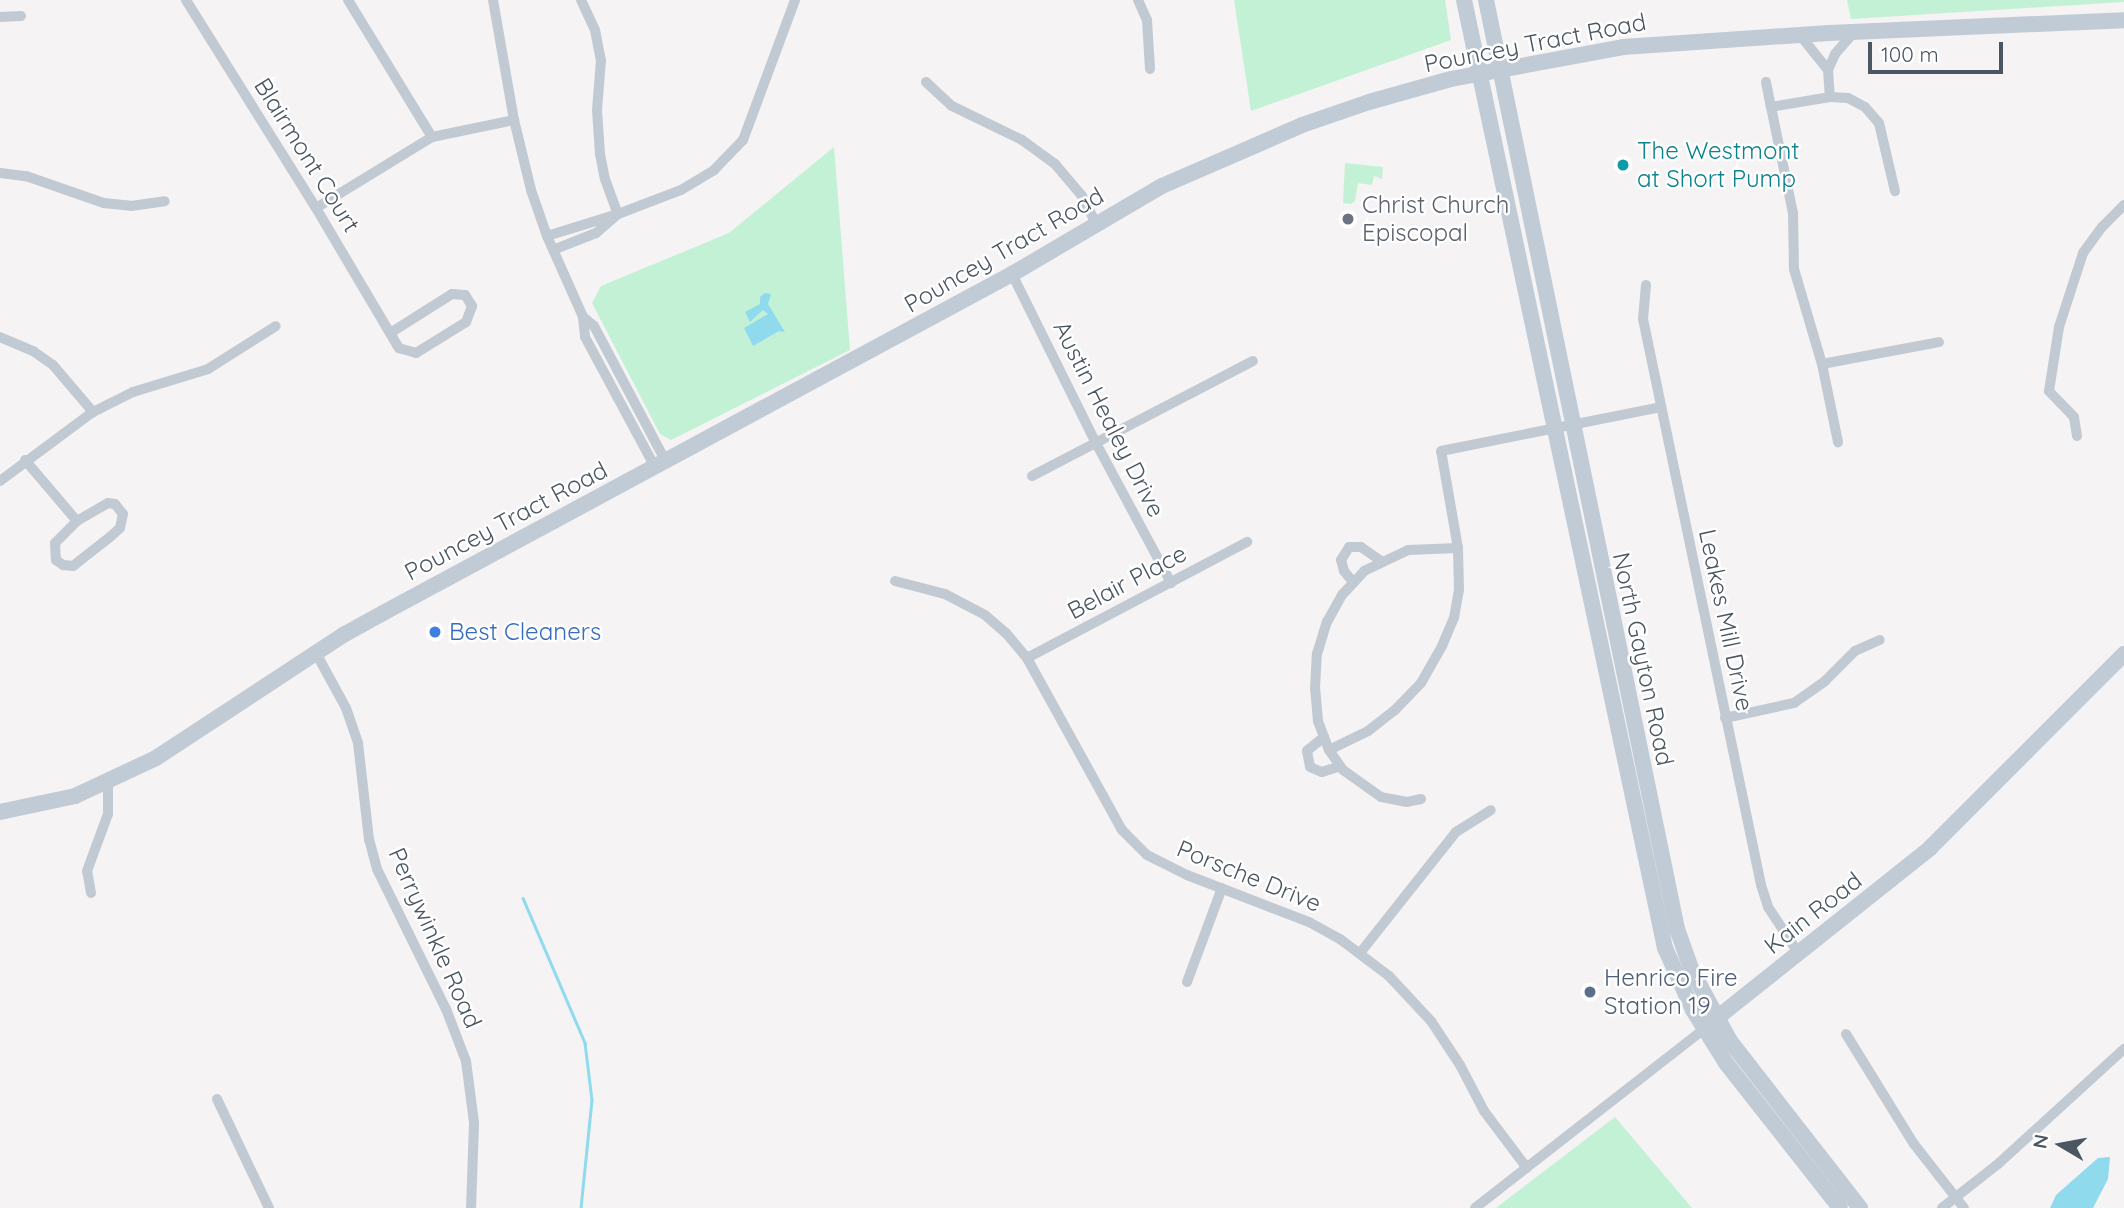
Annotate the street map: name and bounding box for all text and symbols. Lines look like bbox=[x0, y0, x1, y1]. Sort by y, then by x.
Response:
street label: Pouncey Tract Road bbox=[1422, 7, 1648, 79]
scale bar bbox=[1872, 28, 2007, 72]
text: 100 m bbox=[1881, 41, 1939, 67]
street label: Blairmont Court bbox=[248, 73, 366, 237]
place label: The Westmont at Short Pump bbox=[1637, 137, 1799, 193]
marker: The Westmont at Short Pump bbox=[1615, 157, 1631, 173]
street label: Pouncey Tract Road bbox=[899, 181, 1109, 319]
place label: Christ Church Episcopal bbox=[1362, 191, 1509, 247]
marker: Christ Church Episcopal bbox=[1340, 211, 1356, 227]
street label: Austin Healey Drive bbox=[1047, 316, 1171, 522]
street label: Pouncey Tract Road bbox=[400, 455, 612, 587]
street label: Leakes Mill Drive bbox=[1693, 527, 1759, 713]
street label: Belair Place bbox=[1063, 539, 1191, 625]
street label: North Gayton Road bbox=[1606, 550, 1680, 768]
place label: Best Cleaners bbox=[449, 618, 601, 646]
marker: Best Cleaners bbox=[427, 624, 443, 640]
street label: Porsche Drive bbox=[1173, 834, 1325, 918]
street label: Perrywinkle Road bbox=[382, 843, 488, 1033]
street label: Kain Road bbox=[1758, 866, 1868, 960]
place label: Henrico Fire Station 19 bbox=[1604, 964, 1738, 1020]
marker: Henrico Fire Station 19 bbox=[1582, 984, 1598, 1000]
north arrow bbox=[2026, 1110, 2096, 1180]
text: N bbox=[2027, 1132, 2053, 1150]

